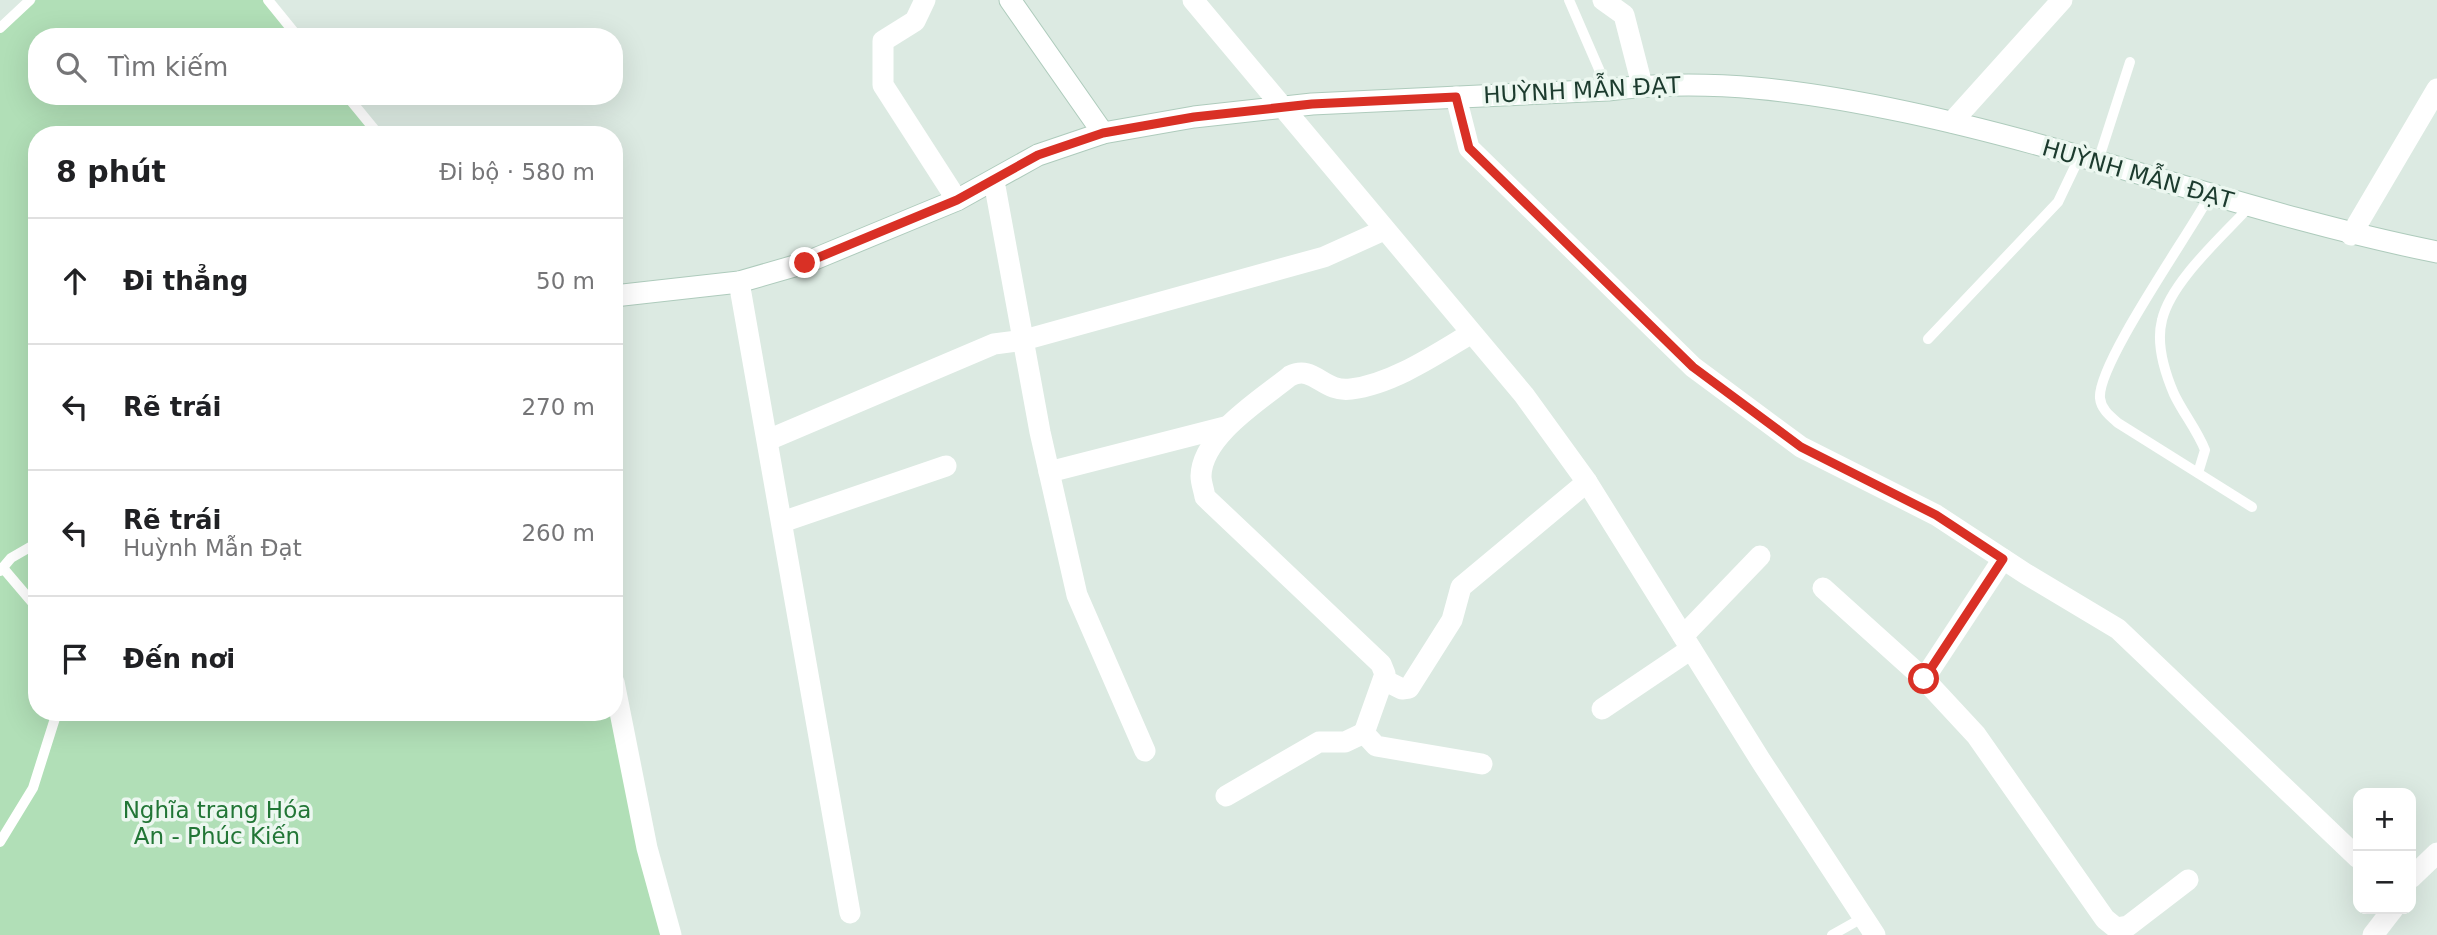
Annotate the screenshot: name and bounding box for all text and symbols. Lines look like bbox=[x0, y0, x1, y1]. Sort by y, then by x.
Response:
search box bbox=[28, 28, 623, 105]
icon: search bbox=[52, 48, 90, 86]
text: Tìm kiếm bbox=[108, 52, 228, 82]
street label: HUỲNH MẪN ĐẠT bbox=[1482, 68, 1682, 108]
street label: HUỲNH MẪN ĐẠT bbox=[2039, 130, 2239, 214]
text: 8 phút bbox=[56, 154, 166, 189]
text: Đi bộ · 580 m bbox=[439, 159, 595, 185]
route end bbox=[789, 247, 820, 278]
icon: ahead bbox=[56, 262, 94, 300]
text: Đi thẳng bbox=[123, 266, 248, 296]
text: 50 m bbox=[536, 268, 595, 294]
icon: left bbox=[56, 388, 94, 426]
text: Rẽ trái bbox=[123, 392, 221, 422]
text: 270 m bbox=[521, 394, 595, 420]
text: Rẽ trái bbox=[123, 505, 221, 535]
icon: left bbox=[56, 514, 94, 552]
text: 260 m bbox=[521, 520, 595, 546]
text: Huỳnh Mẫn Đạt bbox=[123, 535, 302, 561]
icon: arrive bbox=[56, 640, 94, 678]
text: Đến nơi bbox=[123, 644, 235, 674]
route start bbox=[1908, 663, 1939, 694]
map controls bbox=[2353, 788, 2416, 914]
button: + bbox=[2353, 788, 2416, 851]
park label: Nghĩa trang Hóa An - Phúc Kiến bbox=[123, 797, 311, 849]
button: − bbox=[2353, 851, 2416, 914]

